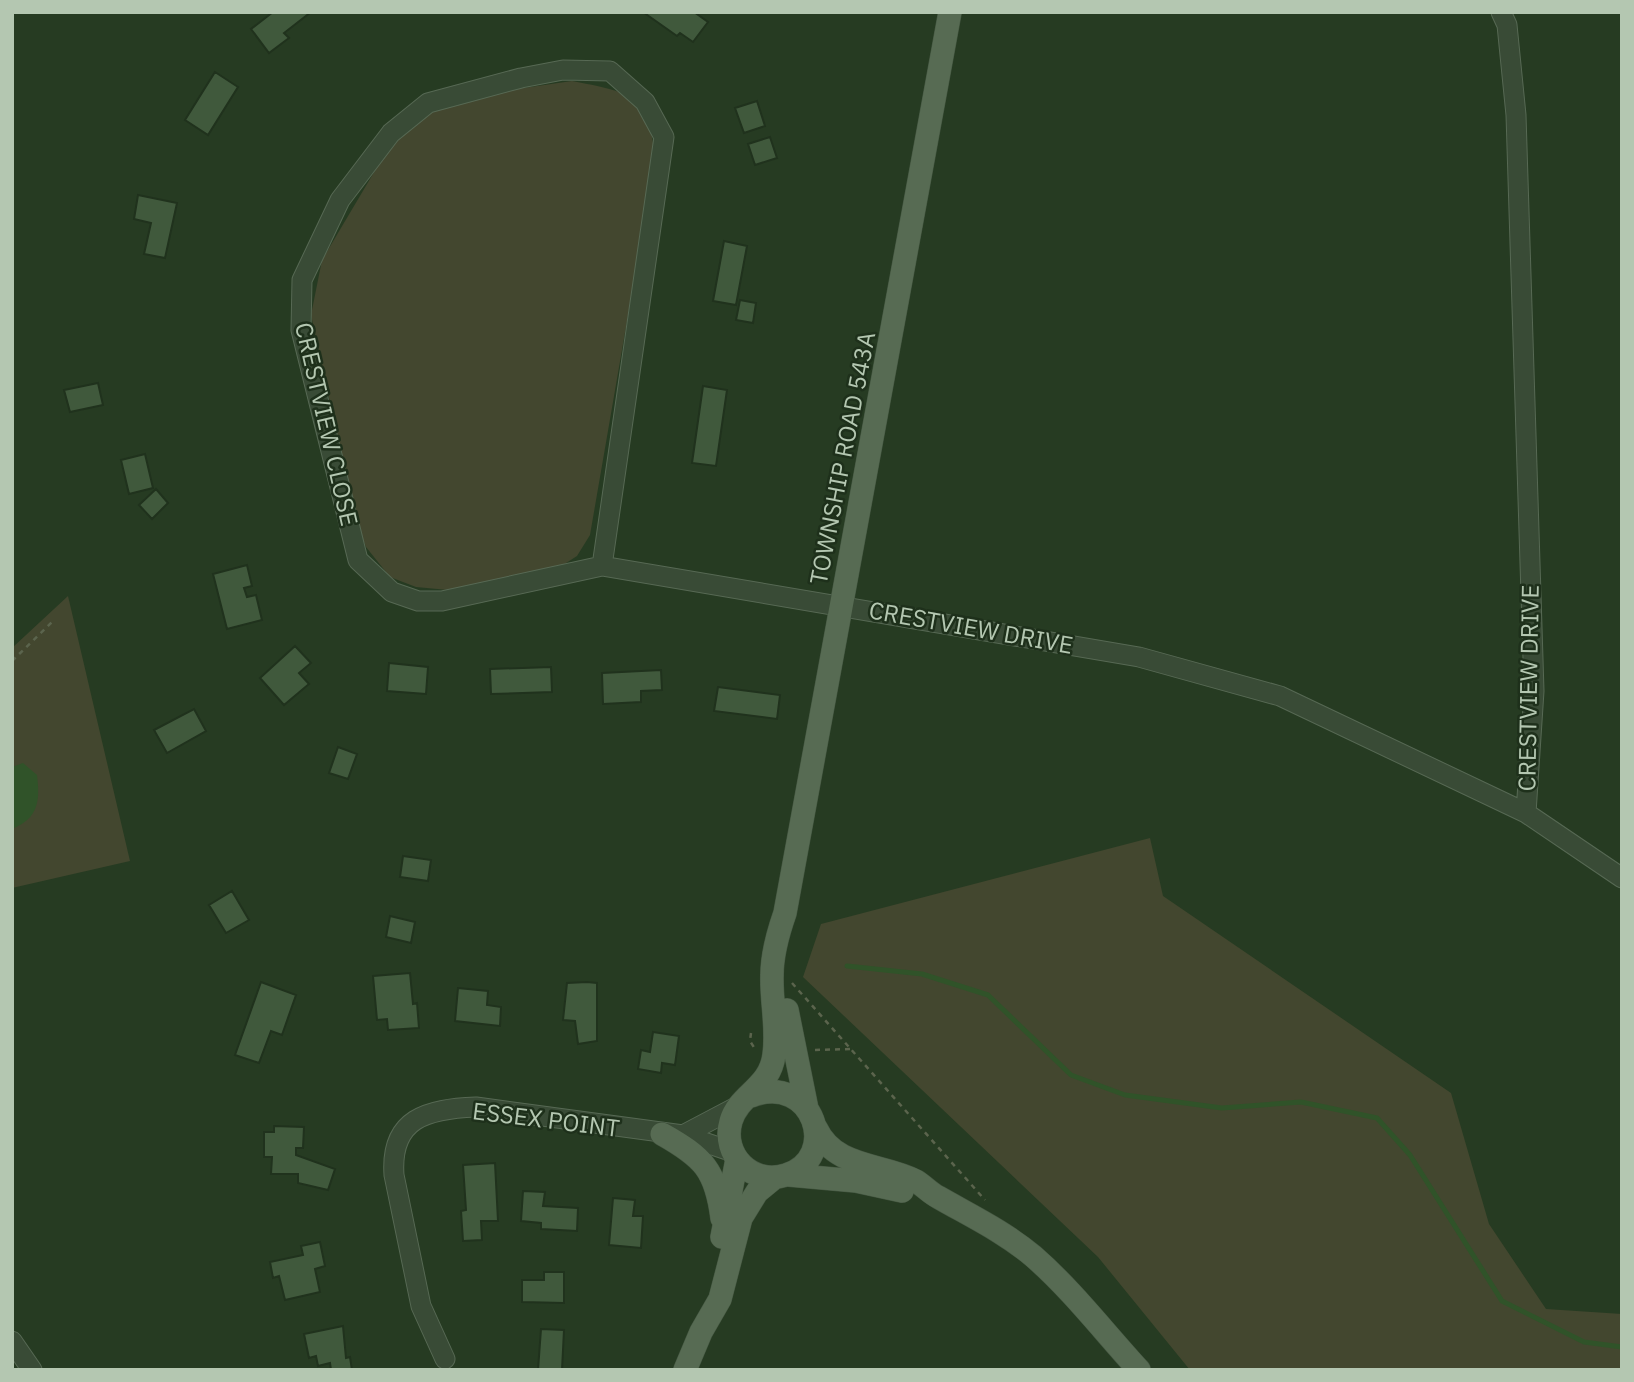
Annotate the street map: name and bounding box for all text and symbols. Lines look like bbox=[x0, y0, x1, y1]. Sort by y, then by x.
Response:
street label: CRESTVIEW CLOSE bbox=[288, 319, 366, 529]
street label: TOWNSHIP ROAD 543A bbox=[802, 329, 882, 587]
street label: CRESTVIEW DRIVE bbox=[1510, 584, 1546, 792]
street label: CRESTVIEW DRIVE bbox=[866, 593, 1076, 661]
street label: ESSEX POINT bbox=[471, 1094, 622, 1144]

